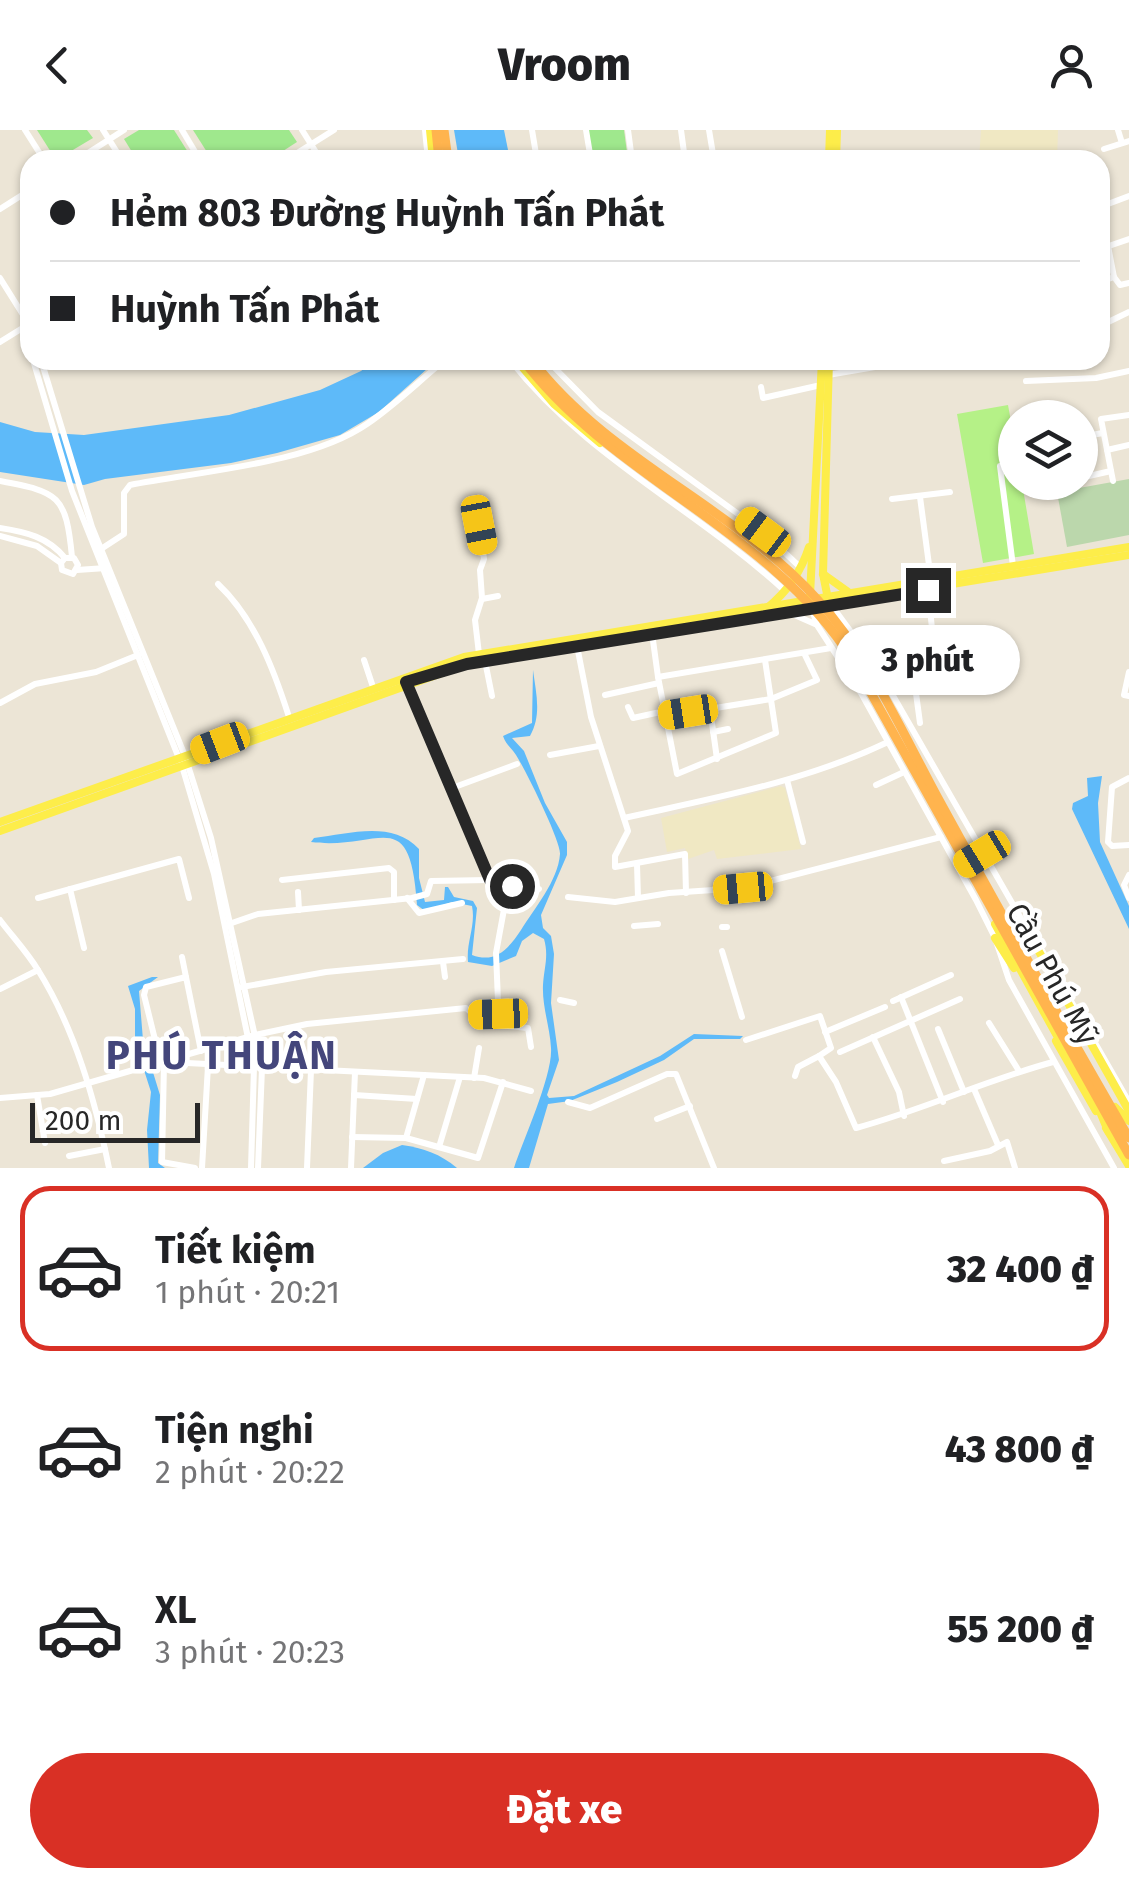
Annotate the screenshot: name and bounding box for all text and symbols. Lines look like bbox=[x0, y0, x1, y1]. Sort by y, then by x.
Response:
icon: back bbox=[30, 38, 85, 93]
text: Vroom bbox=[498, 38, 631, 92]
icon: person bbox=[1044, 38, 1099, 93]
text: Hẻm 803 Đường Huỳnh Tấn Phát bbox=[110, 190, 664, 236]
text: Huỳnh Tấn Phát bbox=[110, 286, 379, 332]
map controls bbox=[998, 400, 1098, 500]
button: layers bbox=[998, 400, 1098, 500]
car bbox=[459, 493, 499, 557]
car bbox=[730, 502, 796, 562]
route end bbox=[906, 568, 951, 613]
callout: 3 phút bbox=[836, 625, 1020, 695]
text: 3 phút bbox=[881, 641, 974, 679]
car bbox=[656, 692, 720, 732]
car bbox=[187, 718, 253, 768]
car bbox=[949, 826, 1015, 882]
route start bbox=[490, 864, 535, 909]
car bbox=[712, 870, 774, 906]
street label: Cầu Phú Mỹ bbox=[998, 897, 1106, 1051]
car bbox=[467, 998, 529, 1030]
district label: PHÚ THUẬN bbox=[106, 1030, 338, 1080]
scale bar bbox=[30, 1098, 200, 1143]
text: 200 m bbox=[45, 1104, 122, 1137]
icon: car bbox=[35, 1224, 125, 1314]
text: Tiết kiệm bbox=[155, 1227, 316, 1273]
text: 32 400 ₫ bbox=[947, 1246, 1094, 1292]
text: 1 phút · 20:21 bbox=[155, 1273, 340, 1311]
icon: car bbox=[35, 1404, 125, 1494]
text: Tiện nghi bbox=[155, 1407, 314, 1453]
text: 43 800 ₫ bbox=[945, 1426, 1094, 1472]
text: 2 phút · 20:22 bbox=[155, 1453, 345, 1491]
icon: car bbox=[35, 1584, 125, 1674]
text: XL bbox=[155, 1587, 197, 1633]
text: 55 200 ₫ bbox=[947, 1606, 1094, 1652]
text: 3 phút · 20:23 bbox=[155, 1633, 345, 1671]
button: Đặt xe bbox=[30, 1753, 1099, 1868]

